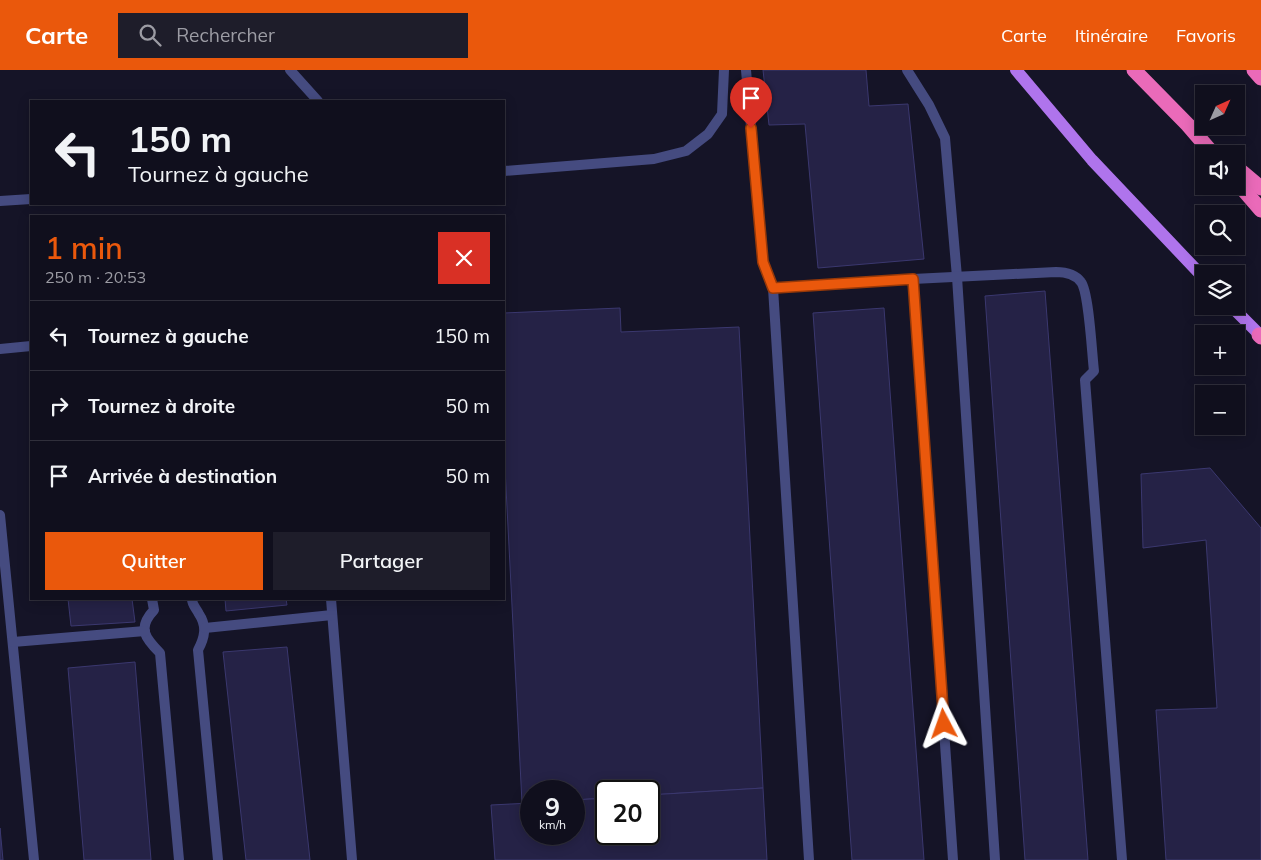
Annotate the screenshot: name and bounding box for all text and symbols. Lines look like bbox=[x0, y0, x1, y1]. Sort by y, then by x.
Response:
search box bbox=[118, 13, 468, 58]
text: Carte bbox=[25, 20, 88, 50]
icon: search bbox=[136, 21, 164, 49]
text: Rechercher bbox=[176, 23, 275, 47]
text: Carte bbox=[1001, 24, 1047, 47]
text: Itinéraire bbox=[1075, 24, 1148, 47]
text: Favoris bbox=[1176, 24, 1236, 47]
pin bbox=[730, 77, 772, 128]
icon: arrive bbox=[737, 84, 765, 112]
north arrow bbox=[1195, 85, 1245, 135]
map controls bbox=[1195, 85, 1245, 435]
text: 150 m bbox=[128, 117, 232, 161]
icon: left bbox=[45, 120, 110, 185]
button: sound bbox=[1195, 145, 1245, 195]
text: Tournez à gauche bbox=[128, 160, 309, 188]
button: search bbox=[1195, 205, 1245, 255]
text: 1 min bbox=[45, 229, 123, 267]
button: close bbox=[438, 232, 490, 284]
button: layers bbox=[1195, 265, 1245, 315]
text: 250 m · 20:53 bbox=[45, 267, 146, 287]
icon: left bbox=[45, 322, 73, 350]
text: Tournez à gauche bbox=[88, 324, 249, 348]
text: 150 m bbox=[434, 324, 490, 348]
button: + bbox=[1195, 325, 1245, 375]
button: − bbox=[1195, 385, 1245, 435]
icon: right bbox=[45, 392, 73, 420]
text: Tournez à droite bbox=[88, 394, 235, 418]
text: 50 m bbox=[446, 394, 490, 418]
icon: arrive bbox=[45, 462, 73, 490]
text: Arrivée à destination bbox=[88, 464, 277, 488]
text: 50 m bbox=[446, 464, 490, 488]
button: Quitter bbox=[45, 532, 263, 590]
button: Partager bbox=[273, 532, 490, 590]
position arrow bbox=[917, 697, 969, 749]
speed limit sign: 20 bbox=[595, 780, 660, 845]
text: 9 bbox=[545, 791, 560, 822]
text: km/h bbox=[539, 817, 566, 832]

